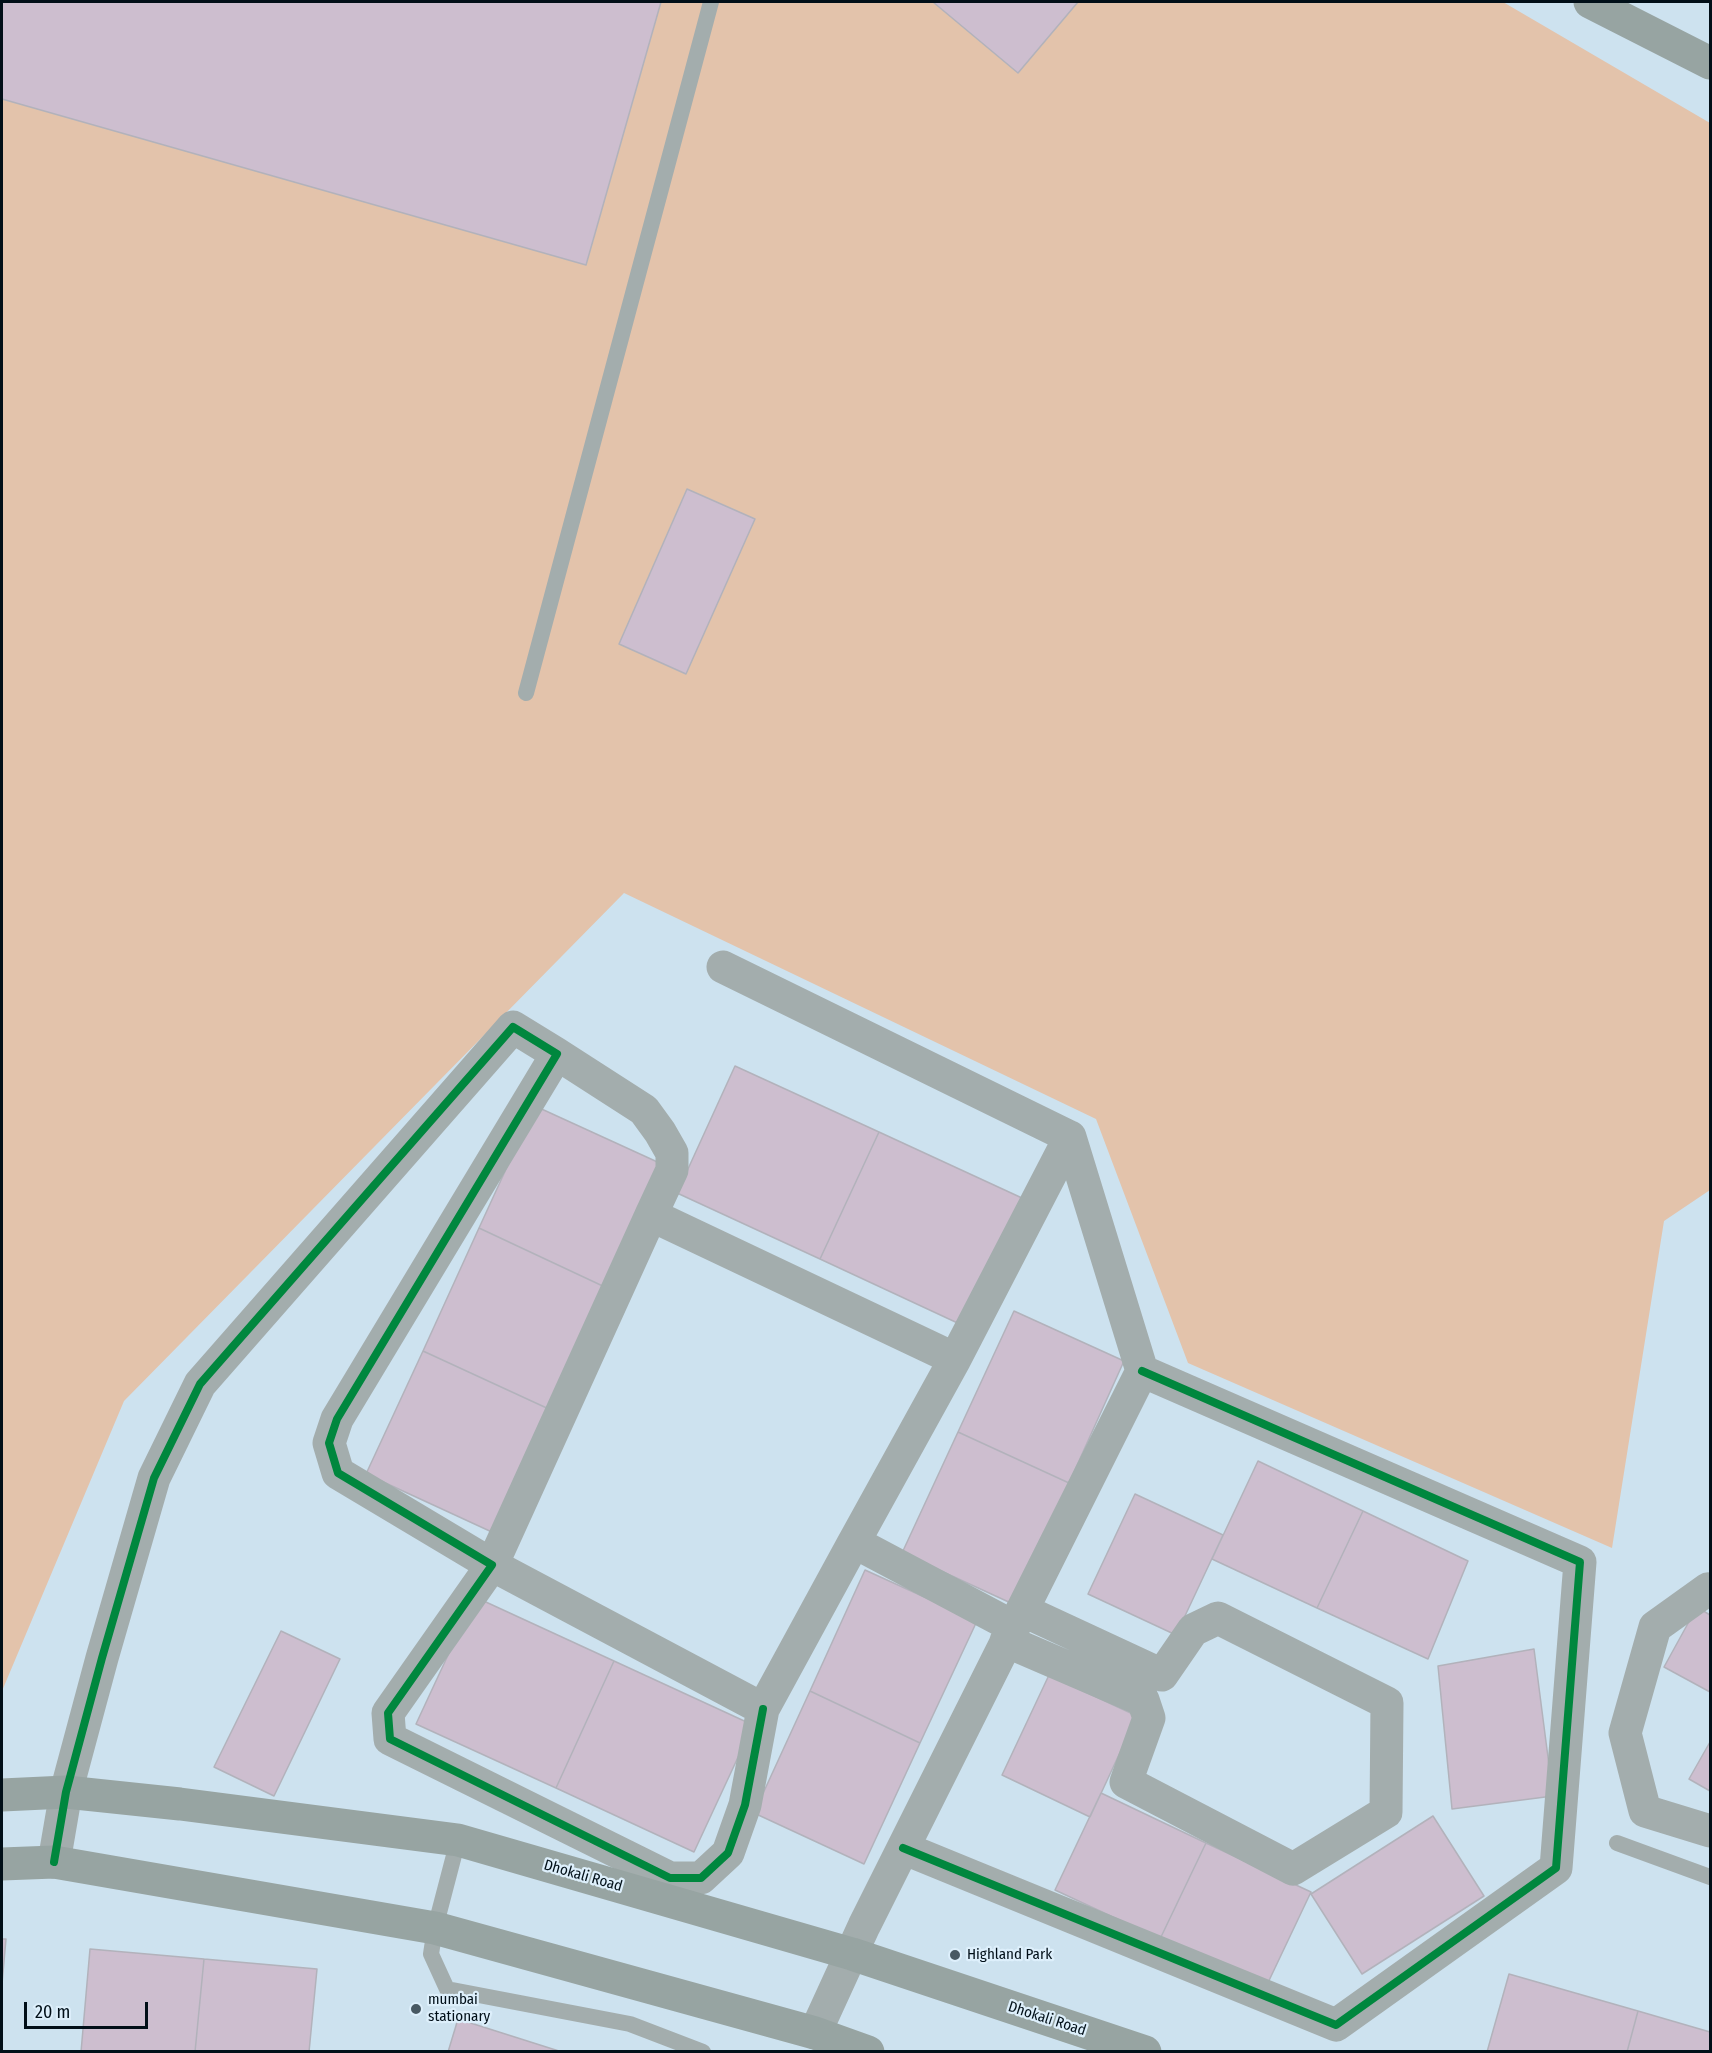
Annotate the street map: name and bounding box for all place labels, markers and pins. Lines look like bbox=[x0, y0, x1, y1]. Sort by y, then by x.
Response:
place label: Highland Park bbox=[967, 1946, 1052, 1964]
marker: Highland Park bbox=[948, 1948, 962, 1962]
place label: mumbai stationary bbox=[428, 1991, 490, 2026]
marker: mumbai stationary bbox=[409, 2002, 423, 2016]

